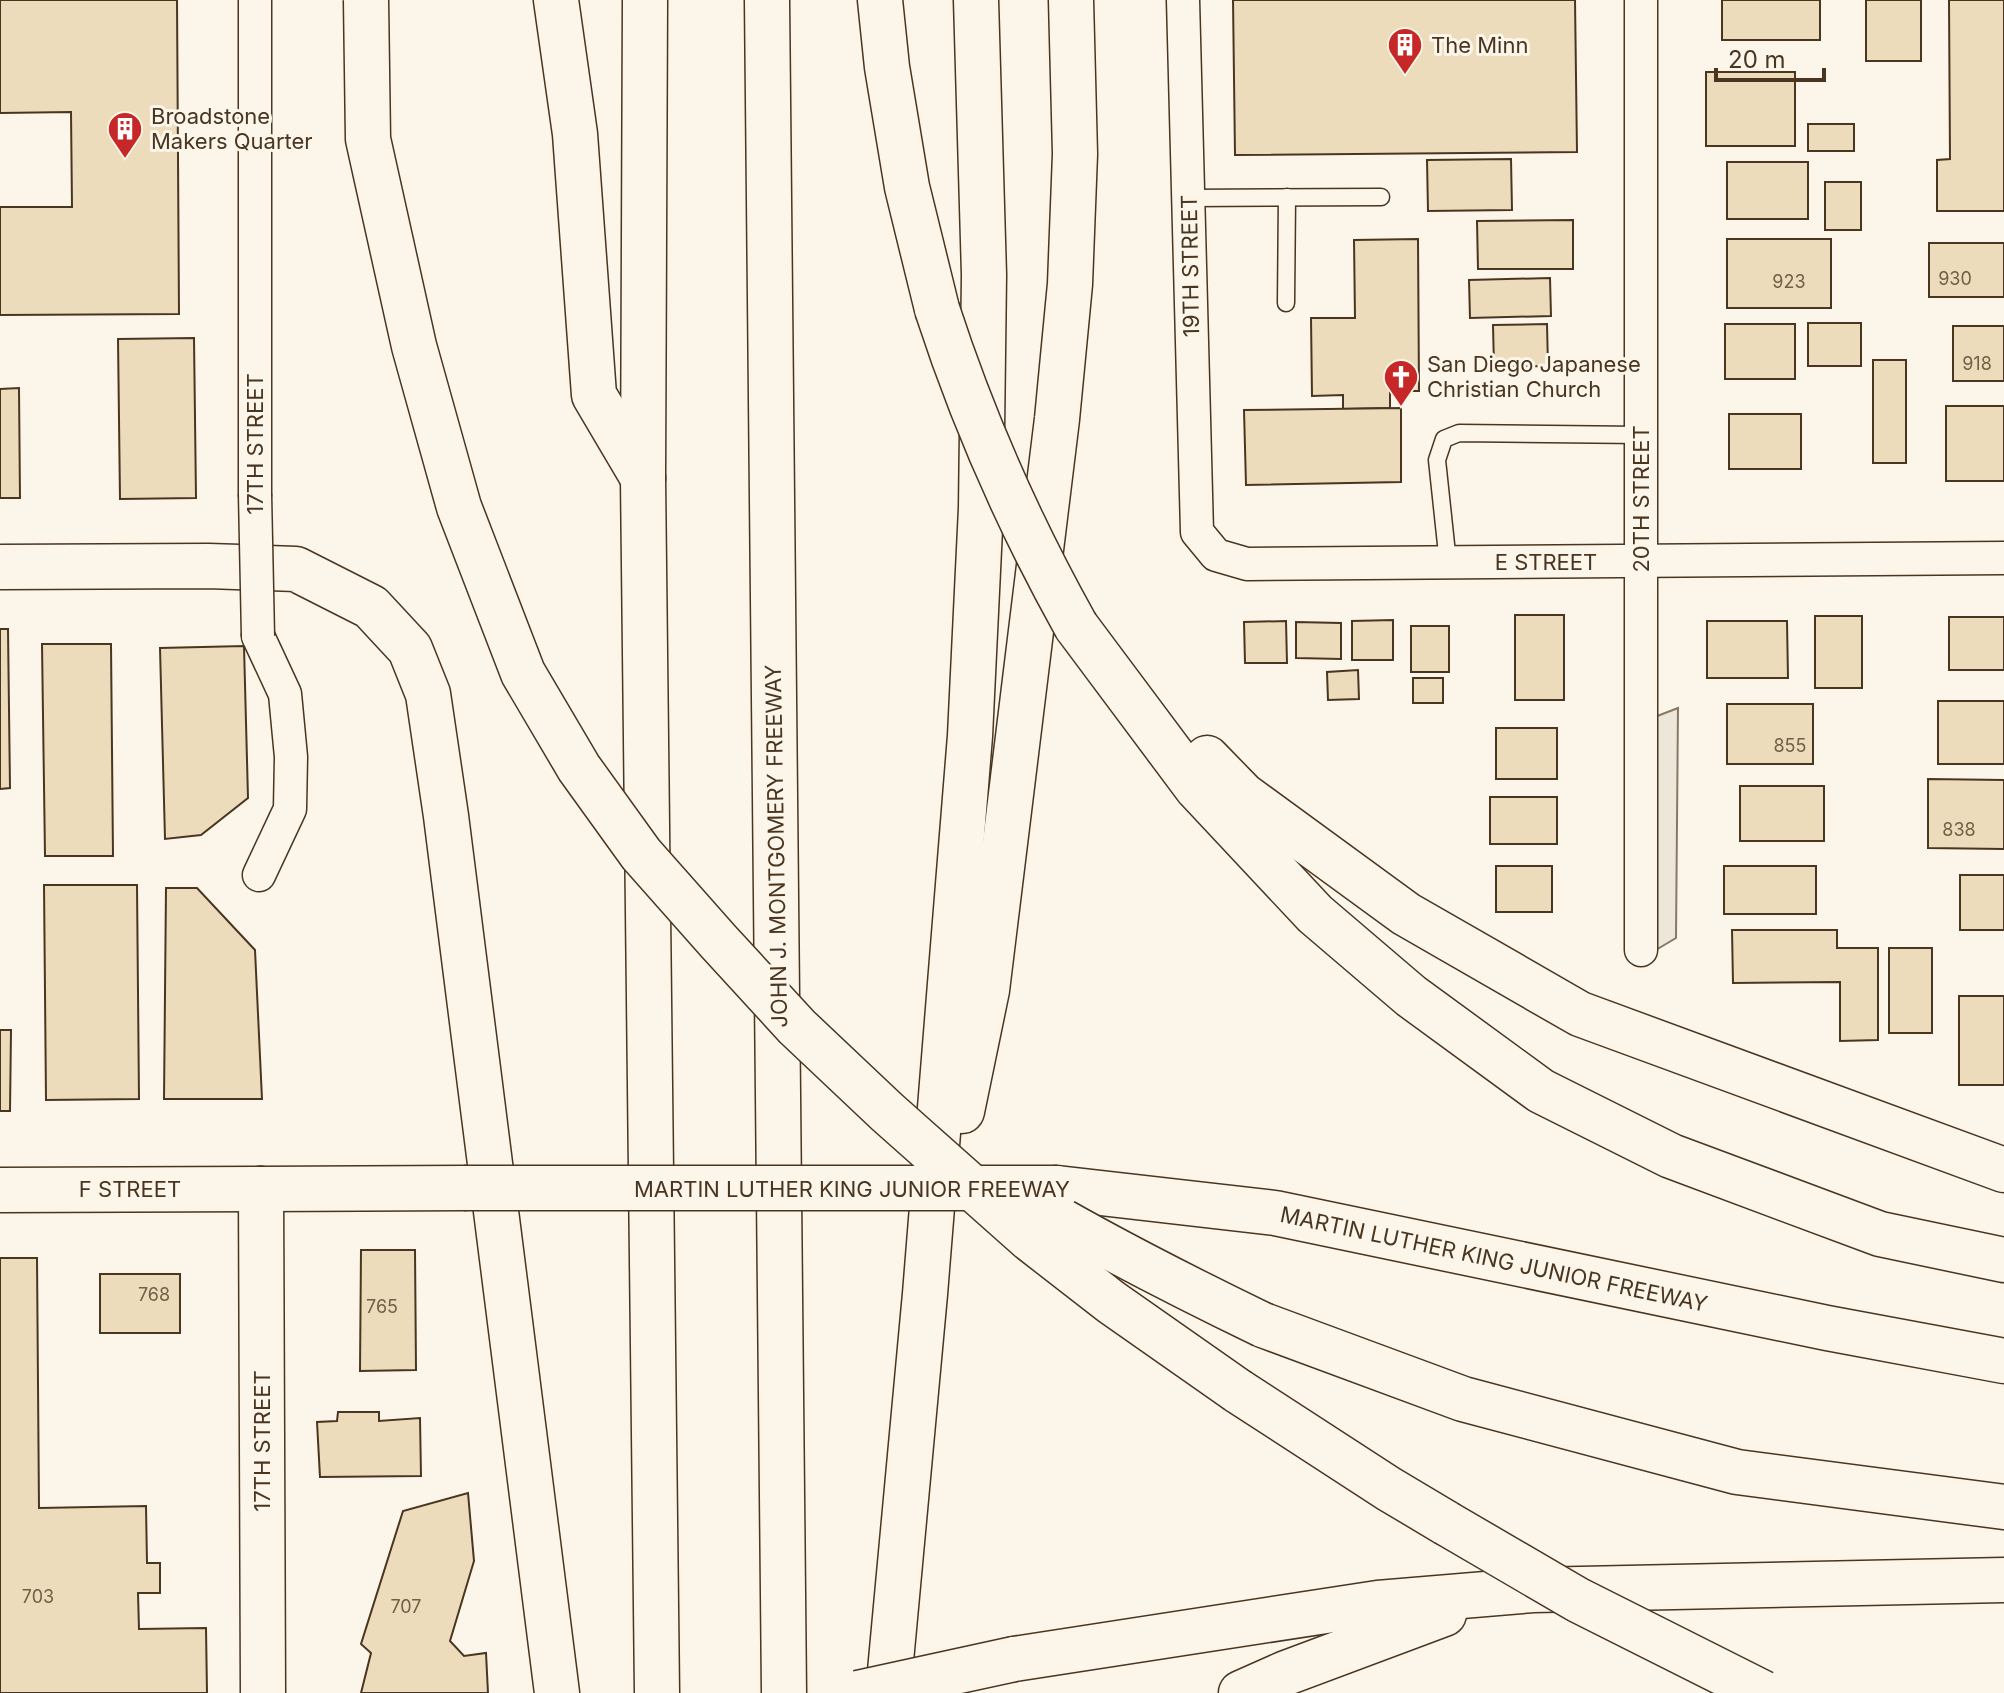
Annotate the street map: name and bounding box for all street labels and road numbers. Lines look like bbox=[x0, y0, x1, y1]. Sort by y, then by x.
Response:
street label: 19TH STREET bbox=[1176, 195, 1204, 337]
street label: 17TH STREET bbox=[242, 373, 268, 515]
street label: 20TH STREET bbox=[1628, 425, 1654, 573]
street label: E STREET bbox=[1495, 549, 1597, 575]
street label: JOHN J. MONTGOMERY FREEWAY bbox=[760, 664, 792, 1028]
street label: F STREET bbox=[79, 1176, 181, 1202]
street label: MARTIN LUTHER KING JUNIOR FREEWAY bbox=[634, 1176, 1070, 1202]
street label: MARTIN LUTHER KING JUNIOR FREEWAY bbox=[1278, 1201, 1710, 1317]
street label: 17TH STREET bbox=[249, 1370, 275, 1512]

